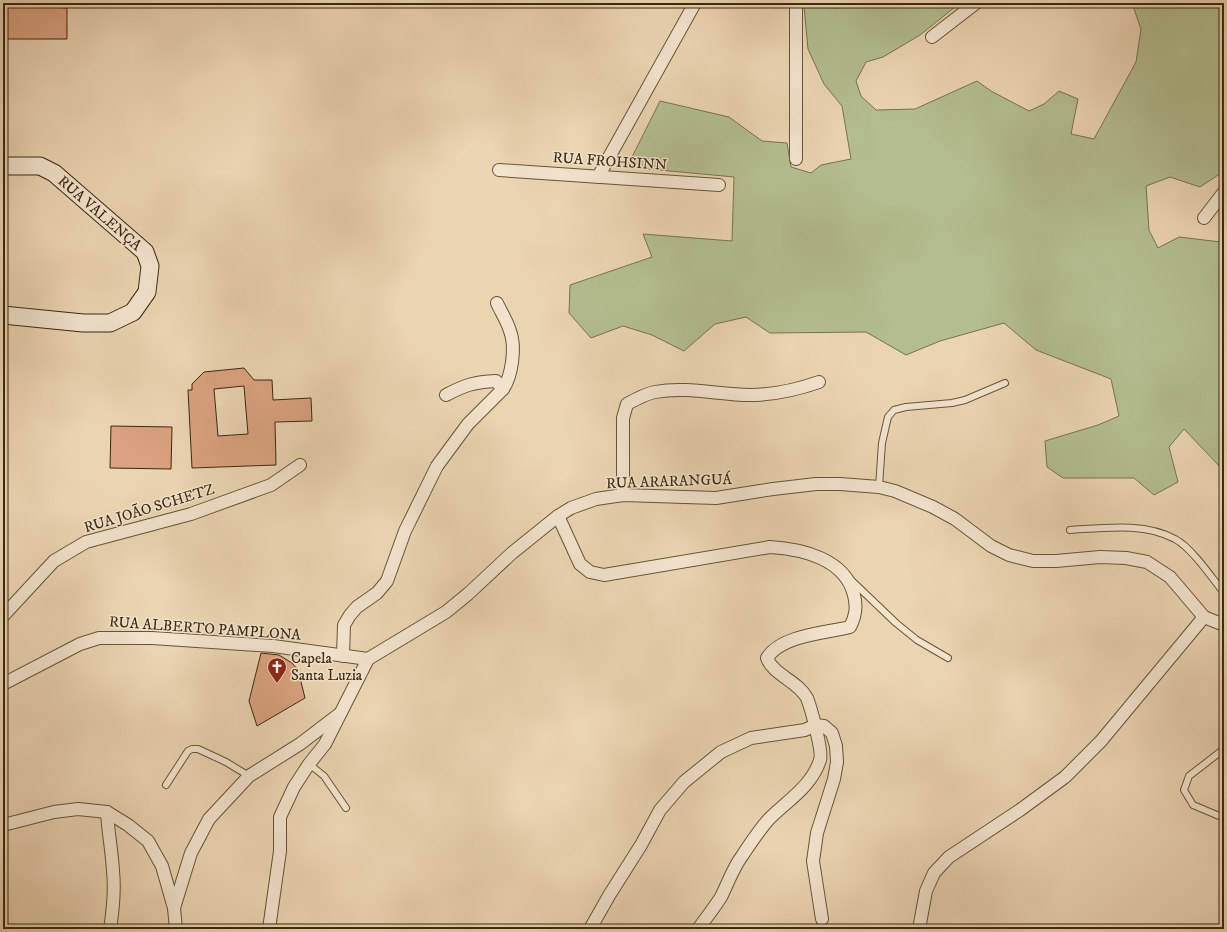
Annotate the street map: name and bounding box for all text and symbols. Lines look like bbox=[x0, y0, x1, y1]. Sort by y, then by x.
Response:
street label: RUA FROHSINN bbox=[552, 148, 668, 175]
street label: RUA VALENÇA bbox=[54, 172, 146, 255]
street label: RUA ARARANGUÁ bbox=[606, 469, 733, 493]
street label: RUA JOÃO SCHETZ bbox=[81, 479, 217, 537]
street label: RUA ALBERTO PAMPLONA bbox=[108, 612, 302, 645]
place label: Capela Santa Luzia bbox=[291, 649, 363, 685]
church icon: Capela Santa Luzia bbox=[266, 656, 288, 684]

